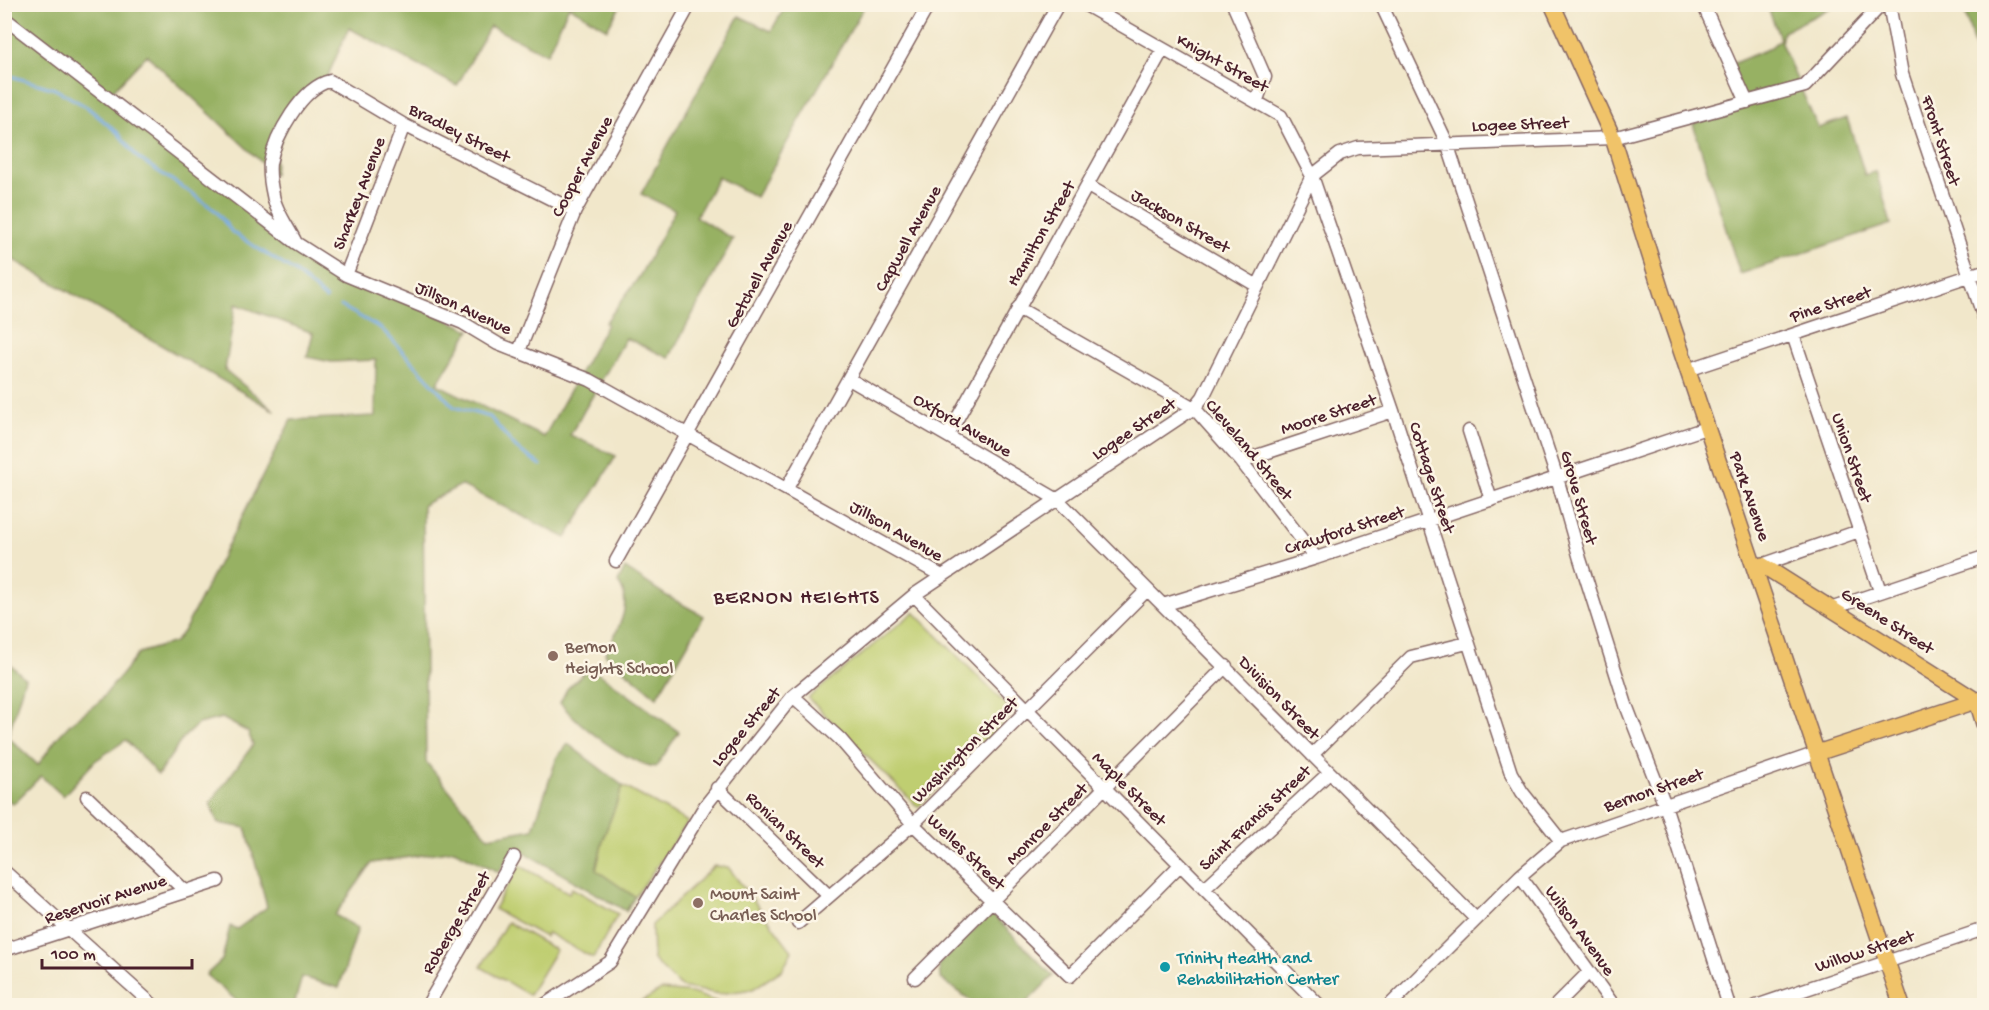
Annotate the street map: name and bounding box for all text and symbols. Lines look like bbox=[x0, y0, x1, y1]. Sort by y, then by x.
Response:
street label: Knight Street bbox=[1172, 30, 1273, 99]
street label: Front Street bbox=[1915, 92, 1965, 190]
street label: Bradley Street bbox=[404, 99, 514, 169]
street label: Cooper Avenue bbox=[548, 112, 619, 221]
street label: Logee Street bbox=[1471, 113, 1571, 138]
street label: Sharkey Avenue bbox=[329, 134, 392, 253]
street label: Hamilton Street bbox=[1003, 176, 1082, 291]
street label: Capwell Avenue bbox=[871, 182, 947, 296]
street label: Jackson Street bbox=[1127, 185, 1234, 260]
street label: Getchell Avenue bbox=[722, 217, 799, 333]
street label: Jillson Avenue bbox=[411, 278, 515, 341]
street label: Pine Street bbox=[1787, 282, 1876, 329]
street label: Oxford Avenue bbox=[909, 389, 1015, 463]
street label: Moore Street bbox=[1278, 390, 1381, 441]
street label: Logee Street bbox=[1088, 393, 1182, 466]
street label: Cleveland Street bbox=[1200, 396, 1298, 507]
street label: Union Street bbox=[1826, 410, 1876, 507]
street label: Cottage Street bbox=[1403, 420, 1459, 538]
street label: Grove Street bbox=[1554, 448, 1601, 549]
street label: Park Avenue bbox=[1723, 449, 1774, 545]
street label: Jillson Avenue bbox=[845, 497, 947, 568]
street label: Crawford Street bbox=[1283, 502, 1409, 561]
street label: Greene Street bbox=[1836, 584, 1938, 661]
district label: BERNON HEIGHTS bbox=[713, 588, 880, 611]
place label: Bernon Heights School bbox=[564, 638, 673, 680]
marker: Bernon Heights School bbox=[546, 649, 560, 663]
street label: Division Street bbox=[1232, 652, 1324, 746]
street label: Logee Street bbox=[708, 682, 787, 772]
street label: Washington Street bbox=[908, 692, 1024, 808]
street label: Maple Street bbox=[1087, 748, 1171, 833]
street label: Saint Francis Street bbox=[1195, 760, 1317, 876]
street label: Bernon Street bbox=[1600, 764, 1708, 818]
street label: Monroe Street bbox=[1002, 778, 1094, 870]
street label: Ronian Street bbox=[740, 788, 829, 875]
street label: Welles Street bbox=[922, 810, 1010, 896]
street label: Roberge Street bbox=[418, 867, 497, 978]
street label: Reservoir Avenue bbox=[42, 871, 170, 930]
street label: Wilson Avenue bbox=[1539, 882, 1619, 981]
place label: Mount Saint Charles School bbox=[710, 885, 817, 927]
marker: Mount Saint Charles School bbox=[691, 896, 705, 910]
street label: Willow Street bbox=[1813, 926, 1918, 978]
scale bar bbox=[42, 932, 192, 970]
text: 100 m bbox=[50, 945, 96, 966]
place label: Trinity Health and Rehabilitation Center bbox=[1176, 949, 1340, 991]
marker: Trinity Health and Rehabilitation Center bbox=[1158, 960, 1172, 974]

